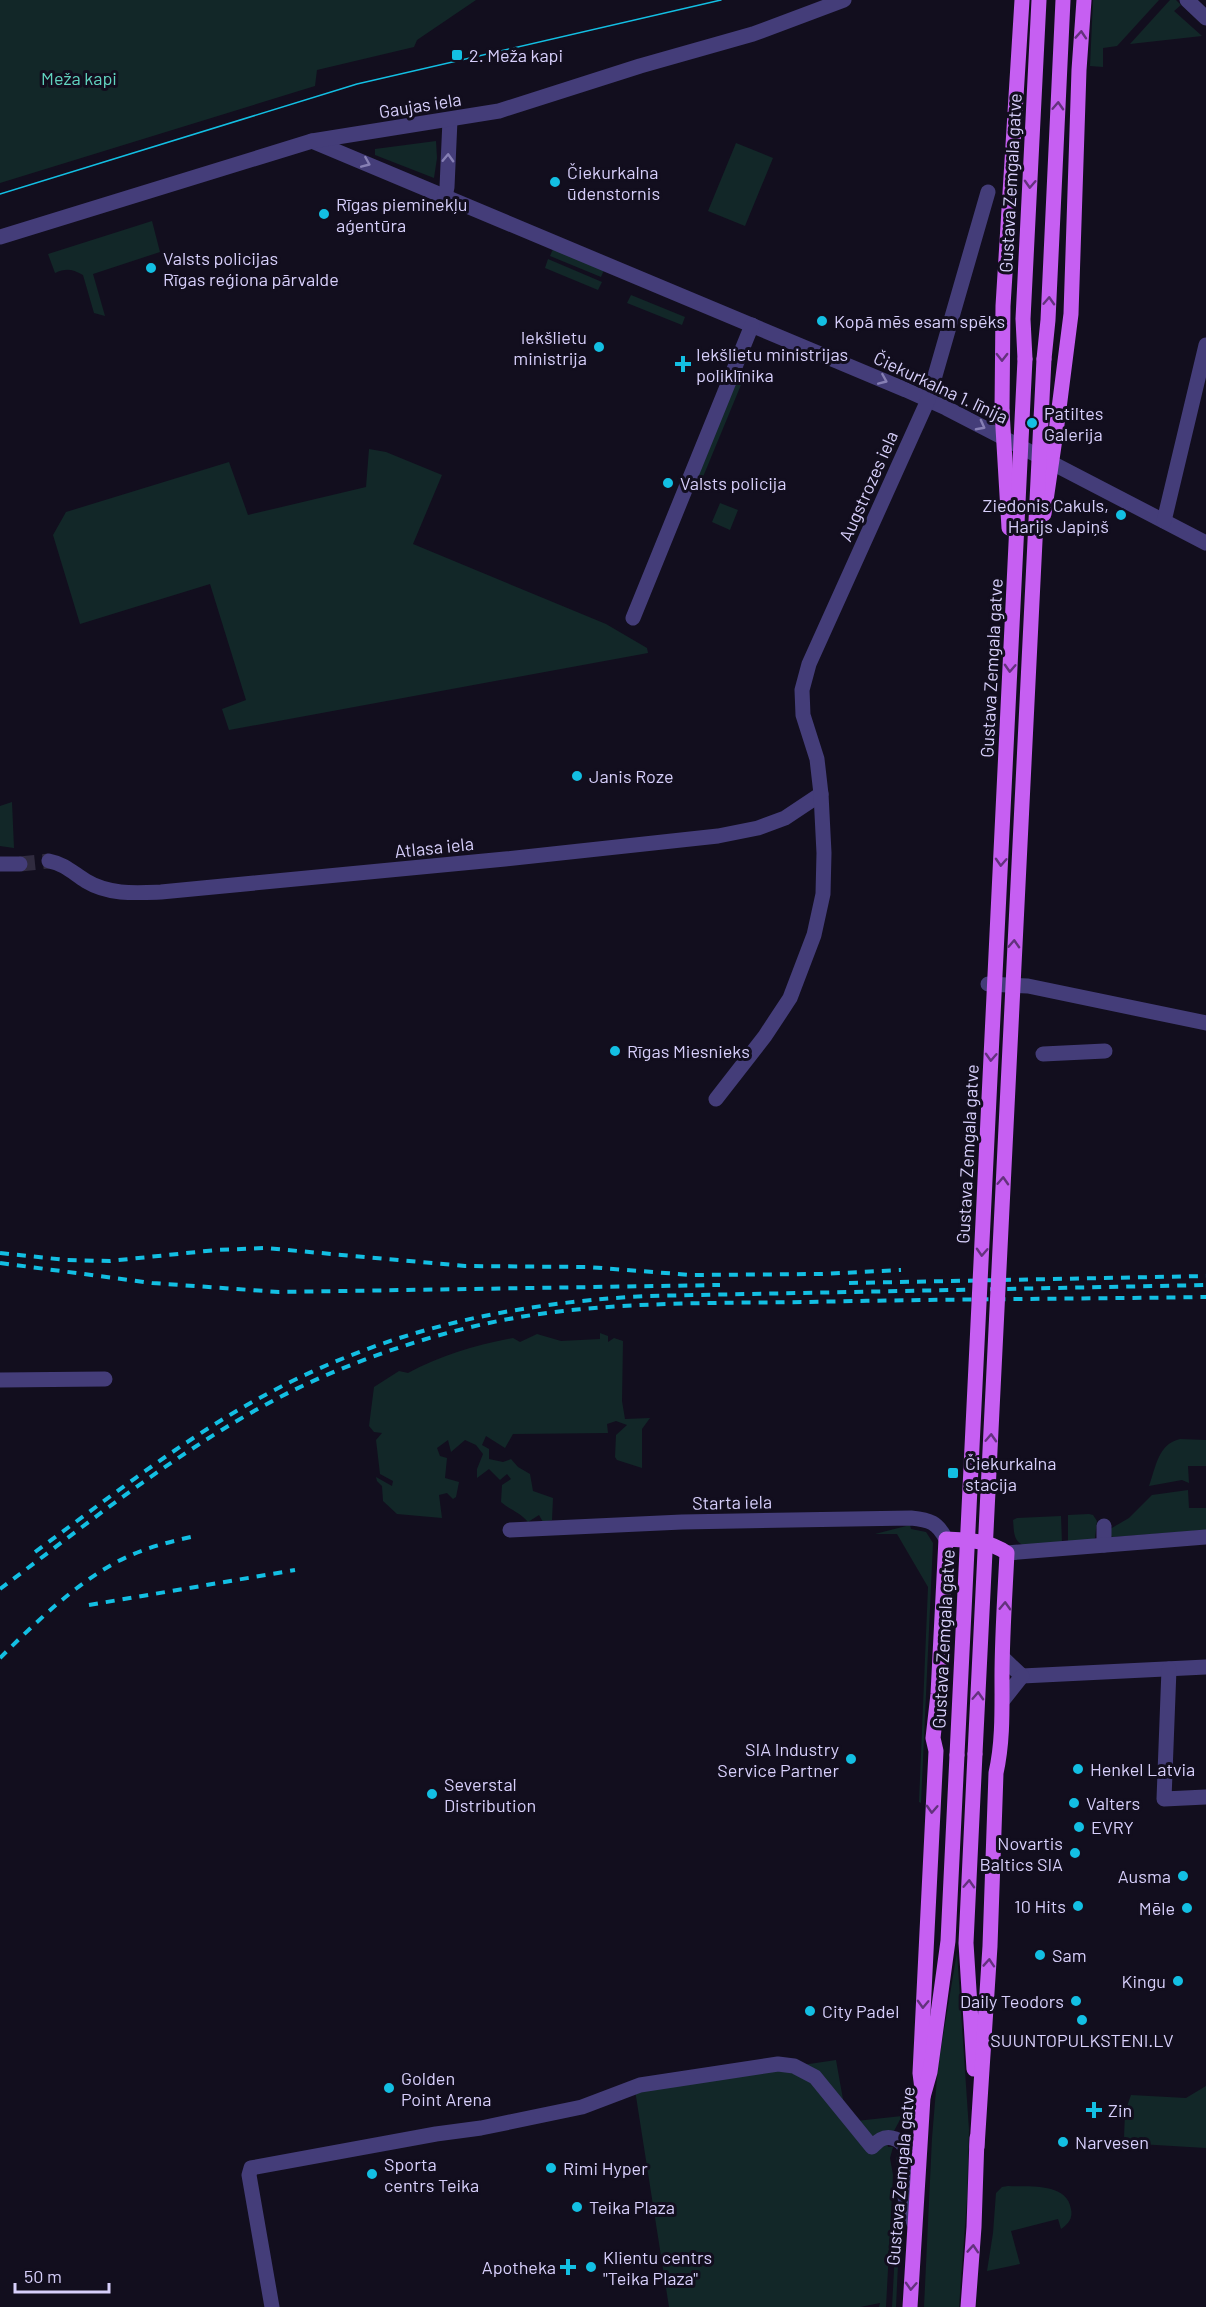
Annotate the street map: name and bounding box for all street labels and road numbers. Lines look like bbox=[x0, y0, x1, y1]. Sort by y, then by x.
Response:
street label: Gaujas iela bbox=[377, 88, 463, 122]
street label: Gustava Zemgala gatve bbox=[994, 93, 1026, 273]
street label: Čiekurkalna 1. līnija bbox=[870, 346, 1012, 428]
street label: Augstrozes iela bbox=[834, 427, 902, 545]
street label: Gustava Zemgala gatve bbox=[975, 578, 1007, 758]
street label: Atlasa iela bbox=[393, 832, 475, 862]
street label: Gustava Zemgala gatve bbox=[951, 1064, 983, 1244]
street label: Starta iela bbox=[692, 1490, 772, 1514]
street label: Gustava Zemgala gatve bbox=[927, 1549, 959, 1729]
street label: Gustava Zemgala gatve bbox=[881, 2086, 919, 2266]

